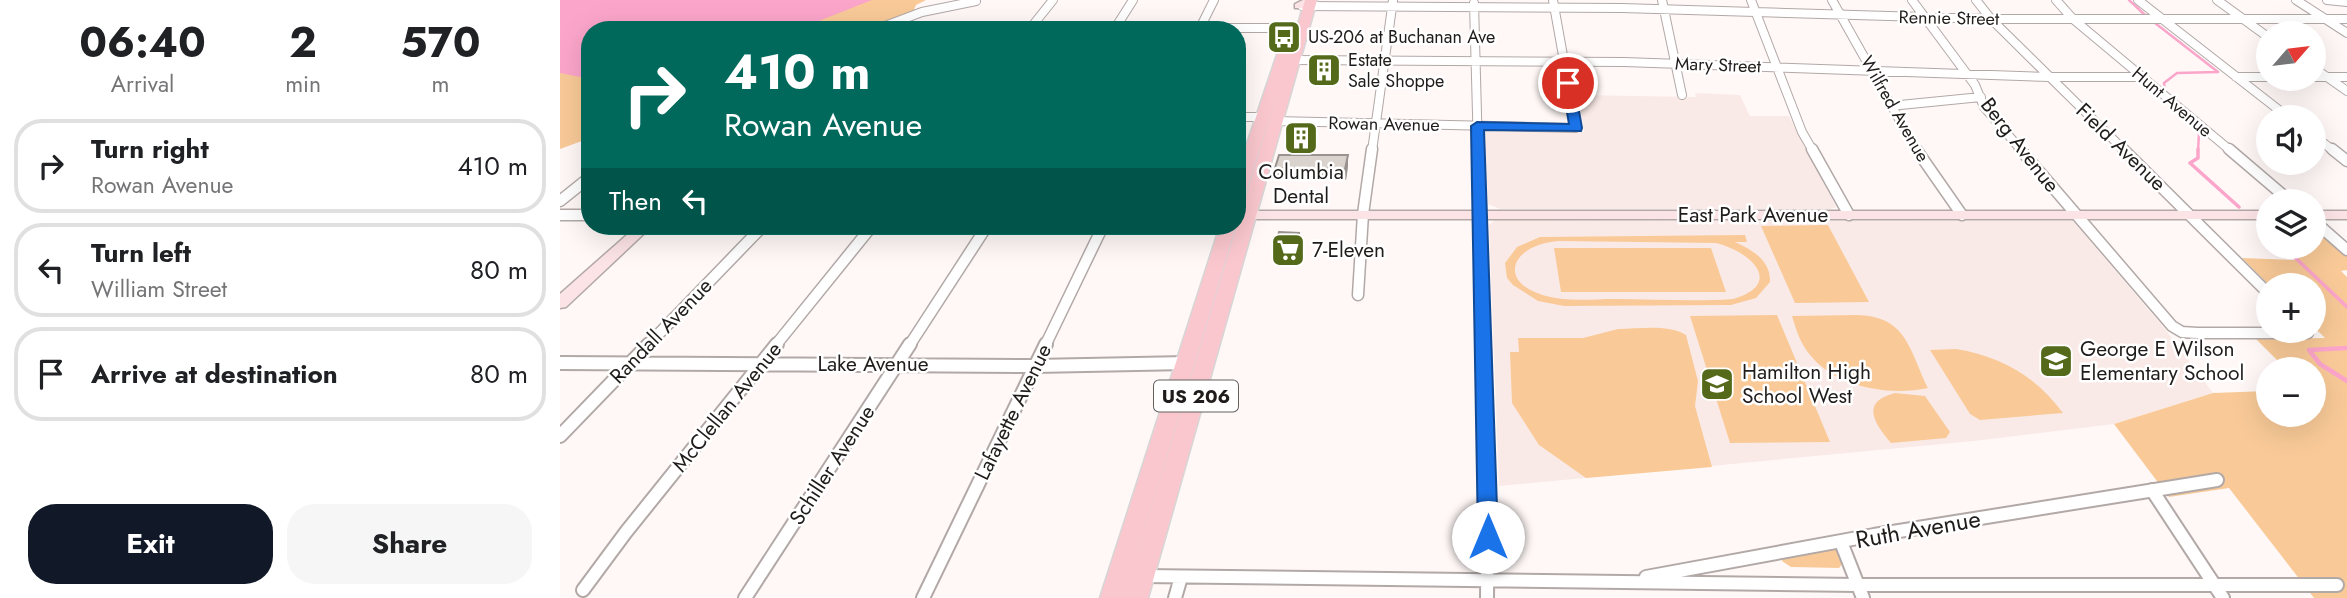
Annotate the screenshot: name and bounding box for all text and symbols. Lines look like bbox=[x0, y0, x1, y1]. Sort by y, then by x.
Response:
street label: Rennie Street bbox=[1898, 4, 2000, 32]
text: 06:40 bbox=[79, 12, 206, 73]
text: 2 bbox=[289, 12, 317, 73]
text: 570 bbox=[400, 12, 481, 73]
bus stop icon: US-206 at Buchanan Ave bbox=[1265, 18, 1303, 56]
north arrow bbox=[2256, 21, 2326, 91]
map controls bbox=[2256, 21, 2326, 427]
place label: US-206 at Buchanan Ave bbox=[1308, 24, 1495, 50]
text: 410 m bbox=[724, 37, 870, 107]
place label: Estate Sale Shoppe bbox=[1348, 47, 1444, 94]
icon: right bbox=[609, 49, 700, 140]
building icon: Estate Sale Shoppe bbox=[1305, 51, 1343, 89]
street label: Mary Street bbox=[1674, 51, 1762, 80]
street label: Wilfred Avenue bbox=[1854, 51, 1936, 167]
pin bbox=[1538, 53, 1598, 113]
street label: Hunt Avenue bbox=[2126, 61, 2218, 143]
icon: arrive bbox=[1549, 64, 1587, 102]
text: Arrival bbox=[111, 67, 174, 101]
text: min bbox=[285, 67, 321, 101]
text: m bbox=[432, 67, 450, 101]
street label: Berg Avenue bbox=[1973, 91, 2067, 199]
street label: Field Avenue bbox=[2069, 96, 2173, 198]
text: Rowan Avenue bbox=[724, 102, 922, 148]
button: sound bbox=[2256, 105, 2326, 175]
street label: Rowan Avenue bbox=[1328, 110, 1440, 138]
building icon: Columbia Dental bbox=[1282, 119, 1320, 157]
text: Turn right bbox=[91, 130, 209, 168]
icon: right bbox=[32, 147, 70, 185]
text: 410 m bbox=[457, 147, 528, 185]
place label: Columbia Dental bbox=[1258, 157, 1344, 211]
text: Rowan Avenue bbox=[91, 168, 233, 202]
text: Then bbox=[609, 182, 662, 220]
icon: left bbox=[676, 182, 714, 220]
button: layers bbox=[2256, 189, 2326, 259]
street label: East Park Avenue bbox=[1678, 200, 1828, 230]
supermarket icon: 7-Eleven bbox=[1269, 231, 1307, 269]
text: Turn left bbox=[91, 234, 191, 272]
place label: 7-Eleven bbox=[1312, 235, 1385, 265]
icon: left bbox=[32, 251, 70, 289]
text: 80 m bbox=[470, 251, 528, 289]
street label: Randall Avenue bbox=[603, 271, 719, 390]
text: William Street bbox=[91, 272, 227, 306]
button: + bbox=[2256, 273, 2326, 343]
place label: George E Wilson Elementary School bbox=[2080, 334, 2244, 388]
street label: McClellan Avenue bbox=[665, 335, 789, 478]
street label: Lafayette Avenue bbox=[967, 339, 1059, 485]
school or university icon: George E Wilson Elementary School bbox=[2037, 342, 2075, 380]
street label: Lake Avenue bbox=[817, 349, 929, 379]
icon: arrive bbox=[32, 355, 70, 393]
text: Arrive at destination bbox=[91, 355, 338, 393]
text: 80 m bbox=[470, 355, 528, 393]
place label: Hamilton High School West bbox=[1742, 357, 1871, 411]
button: − bbox=[2256, 357, 2326, 427]
school or university icon: Hamilton High School West bbox=[1698, 365, 1736, 403]
road number: US 206 bbox=[1154, 380, 1238, 412]
street label: Schiller Avenue bbox=[782, 399, 882, 531]
position arrow bbox=[1451, 500, 1525, 574]
street label: Ruth Avenue bbox=[1853, 501, 1983, 557]
button: Exit bbox=[28, 504, 273, 584]
button: Share bbox=[287, 504, 532, 584]

